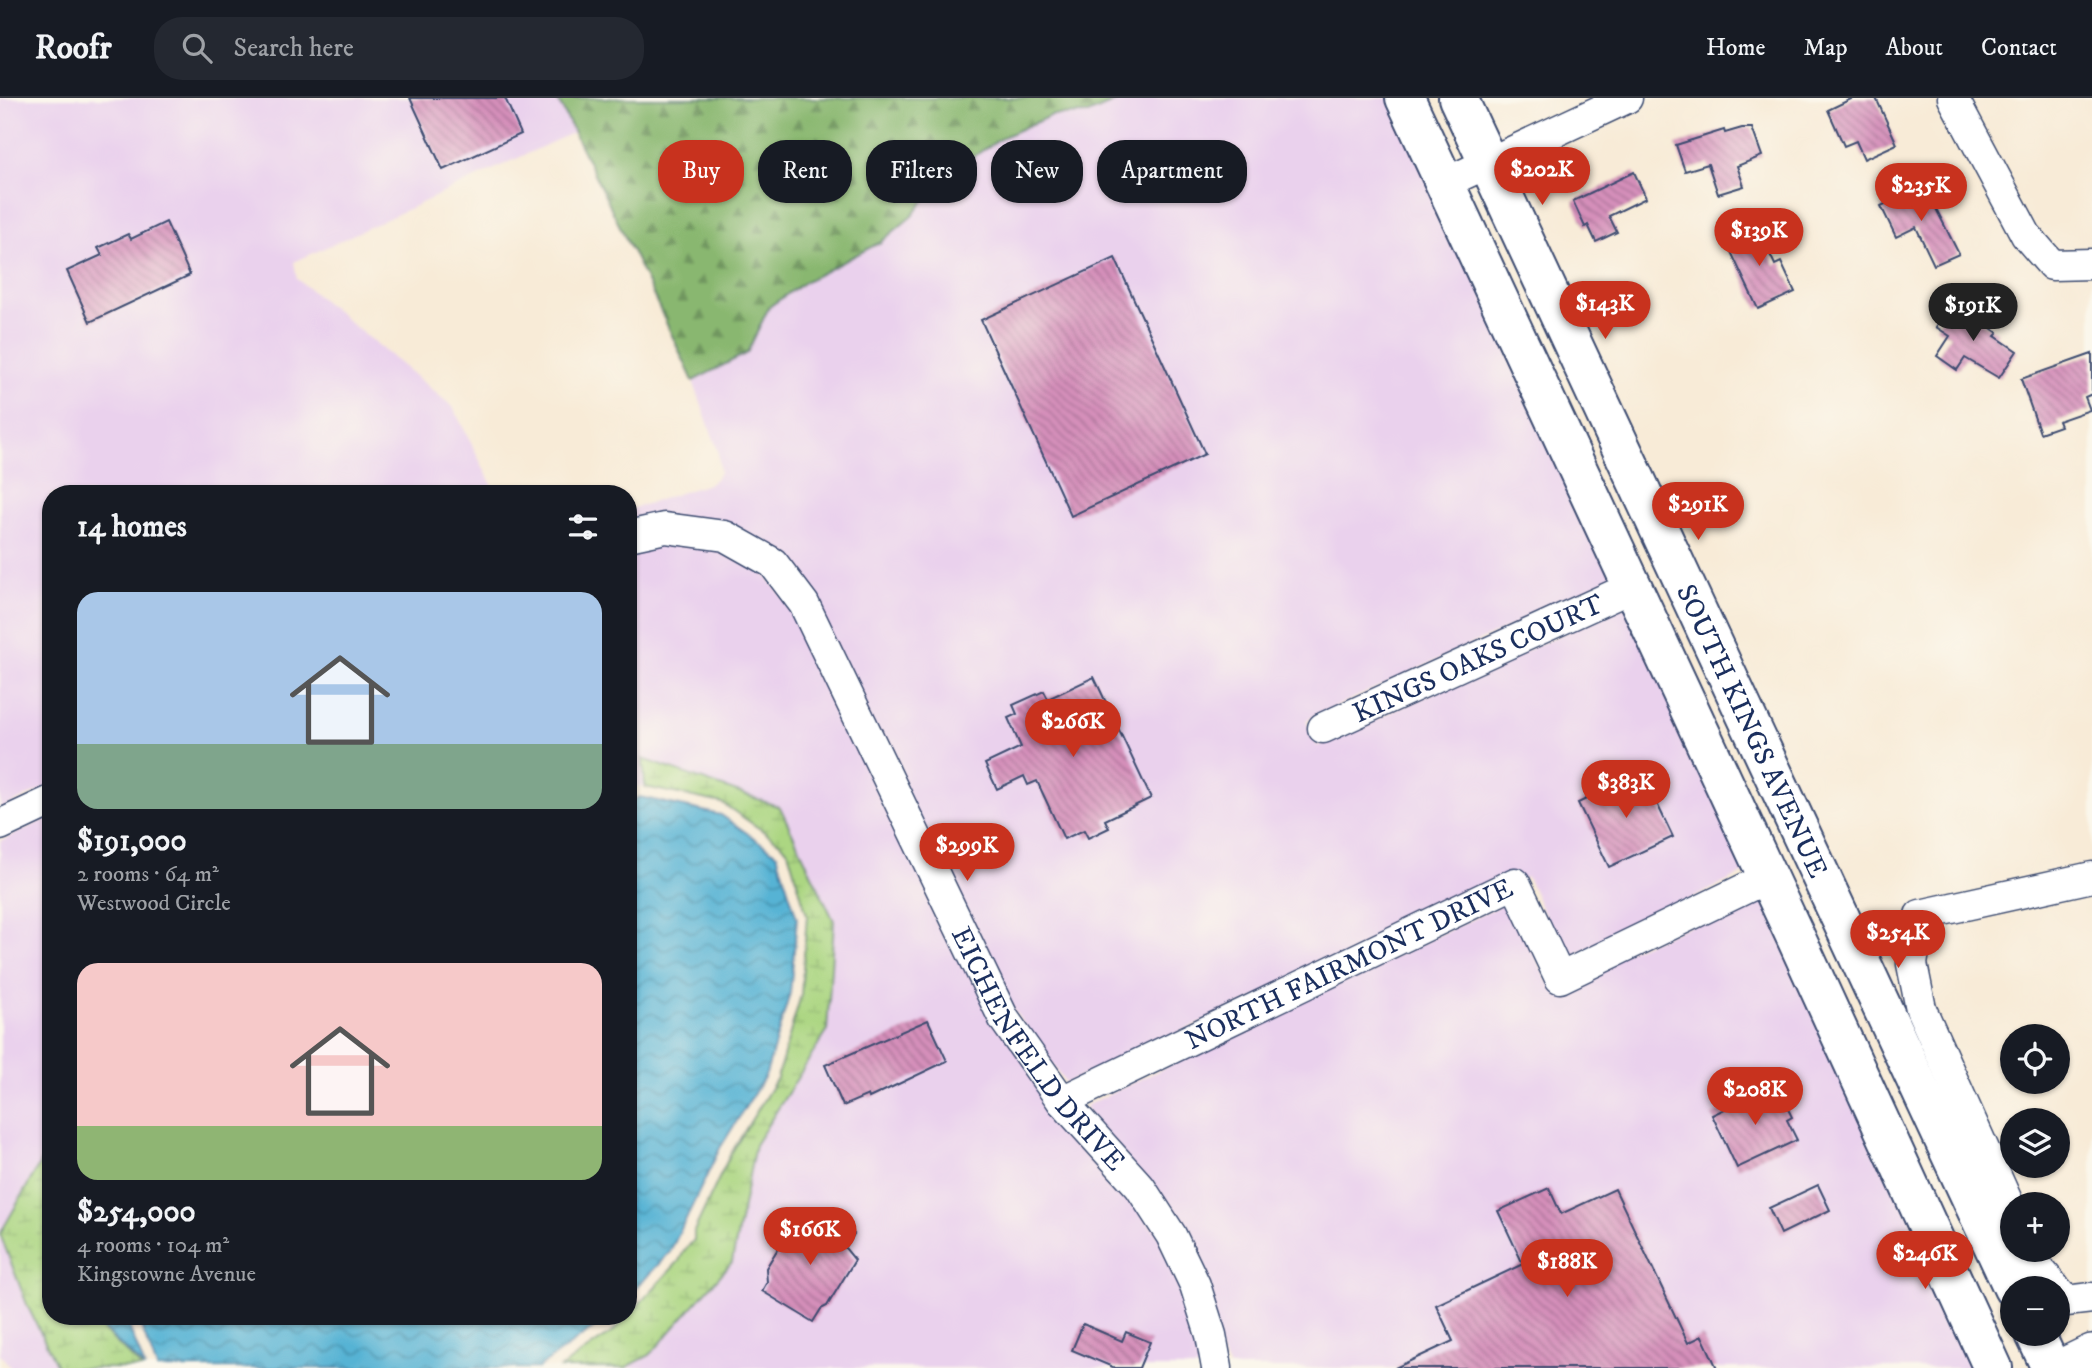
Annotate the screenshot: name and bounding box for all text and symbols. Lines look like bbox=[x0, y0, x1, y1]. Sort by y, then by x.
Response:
search box bbox=[154, 17, 644, 80]
text: Roofr bbox=[35, 28, 112, 69]
icon: search bbox=[178, 29, 216, 67]
text: Search here bbox=[234, 32, 354, 65]
text: Home bbox=[1706, 33, 1765, 63]
text: Map bbox=[1803, 33, 1848, 63]
text: About bbox=[1886, 33, 1943, 63]
text: Contact bbox=[1981, 33, 2057, 63]
chip: Buy bbox=[658, 140, 744, 203]
chip: Rent bbox=[758, 140, 852, 203]
chip: Filters bbox=[866, 140, 977, 203]
chip: New bbox=[991, 140, 1083, 203]
chip: Apartment bbox=[1097, 140, 1247, 203]
pin: $202K bbox=[1493, 148, 1591, 207]
text: $202K bbox=[1510, 155, 1574, 184]
pin: $235K bbox=[1872, 164, 1970, 223]
text: $235K bbox=[1891, 171, 1951, 200]
pin: $139K bbox=[1710, 208, 1808, 268]
text: $139K bbox=[1730, 216, 1788, 245]
pin: $143K bbox=[1556, 282, 1654, 341]
pin: $191K bbox=[1924, 284, 2022, 343]
text: $143K bbox=[1576, 289, 1634, 318]
text: $191K bbox=[1945, 291, 2001, 320]
pin: $291K bbox=[1649, 482, 1747, 542]
text: $291K bbox=[1668, 490, 1728, 519]
icon: filters bbox=[564, 508, 602, 546]
text: 14 homes bbox=[77, 509, 187, 546]
street label: SOUTH KINGS AVENUE bbox=[1668, 579, 1835, 884]
street label: KINGS OAKS COURT bbox=[1347, 586, 1609, 731]
icon: home bbox=[277, 637, 403, 763]
pin: $266K bbox=[1024, 700, 1122, 759]
text: $266K bbox=[1041, 707, 1105, 736]
pin: $383K bbox=[1577, 760, 1675, 820]
text: $383K bbox=[1597, 768, 1655, 797]
text: $191,000 bbox=[77, 823, 187, 860]
pin: $299K bbox=[918, 824, 1016, 883]
text: $299K bbox=[936, 831, 998, 860]
text: 2 rooms · 64 m² bbox=[77, 860, 219, 889]
street label: NORTH FAIRMONT DRIVE bbox=[1180, 871, 1519, 1058]
text: Westwood Circle bbox=[77, 889, 231, 918]
pin: $254K bbox=[1849, 910, 1947, 970]
text: $254K bbox=[1866, 918, 1930, 947]
street label: EICHENFELD DRIVE bbox=[943, 921, 1132, 1178]
icon: home bbox=[277, 1008, 403, 1134]
map controls bbox=[2000, 1024, 2070, 1346]
button: locate bbox=[2000, 1024, 2070, 1094]
pin: $208K bbox=[1706, 1068, 1804, 1127]
text: $208K bbox=[1723, 1075, 1787, 1104]
button: layers bbox=[2000, 1108, 2070, 1178]
button: + bbox=[2000, 1192, 2070, 1262]
text: $254,000 bbox=[77, 1194, 196, 1231]
pin: $166K bbox=[761, 1208, 859, 1267]
text: $166K bbox=[779, 1215, 841, 1244]
text: 4 rooms · 104 m² bbox=[77, 1231, 229, 1260]
pin: $246K bbox=[1876, 1232, 1974, 1291]
text: $246K bbox=[1892, 1239, 1958, 1268]
pin: $188K bbox=[1518, 1240, 1616, 1299]
text: $188K bbox=[1537, 1247, 1597, 1276]
text: Kingstowne Avenue bbox=[77, 1260, 256, 1289]
button: − bbox=[2000, 1276, 2070, 1346]

